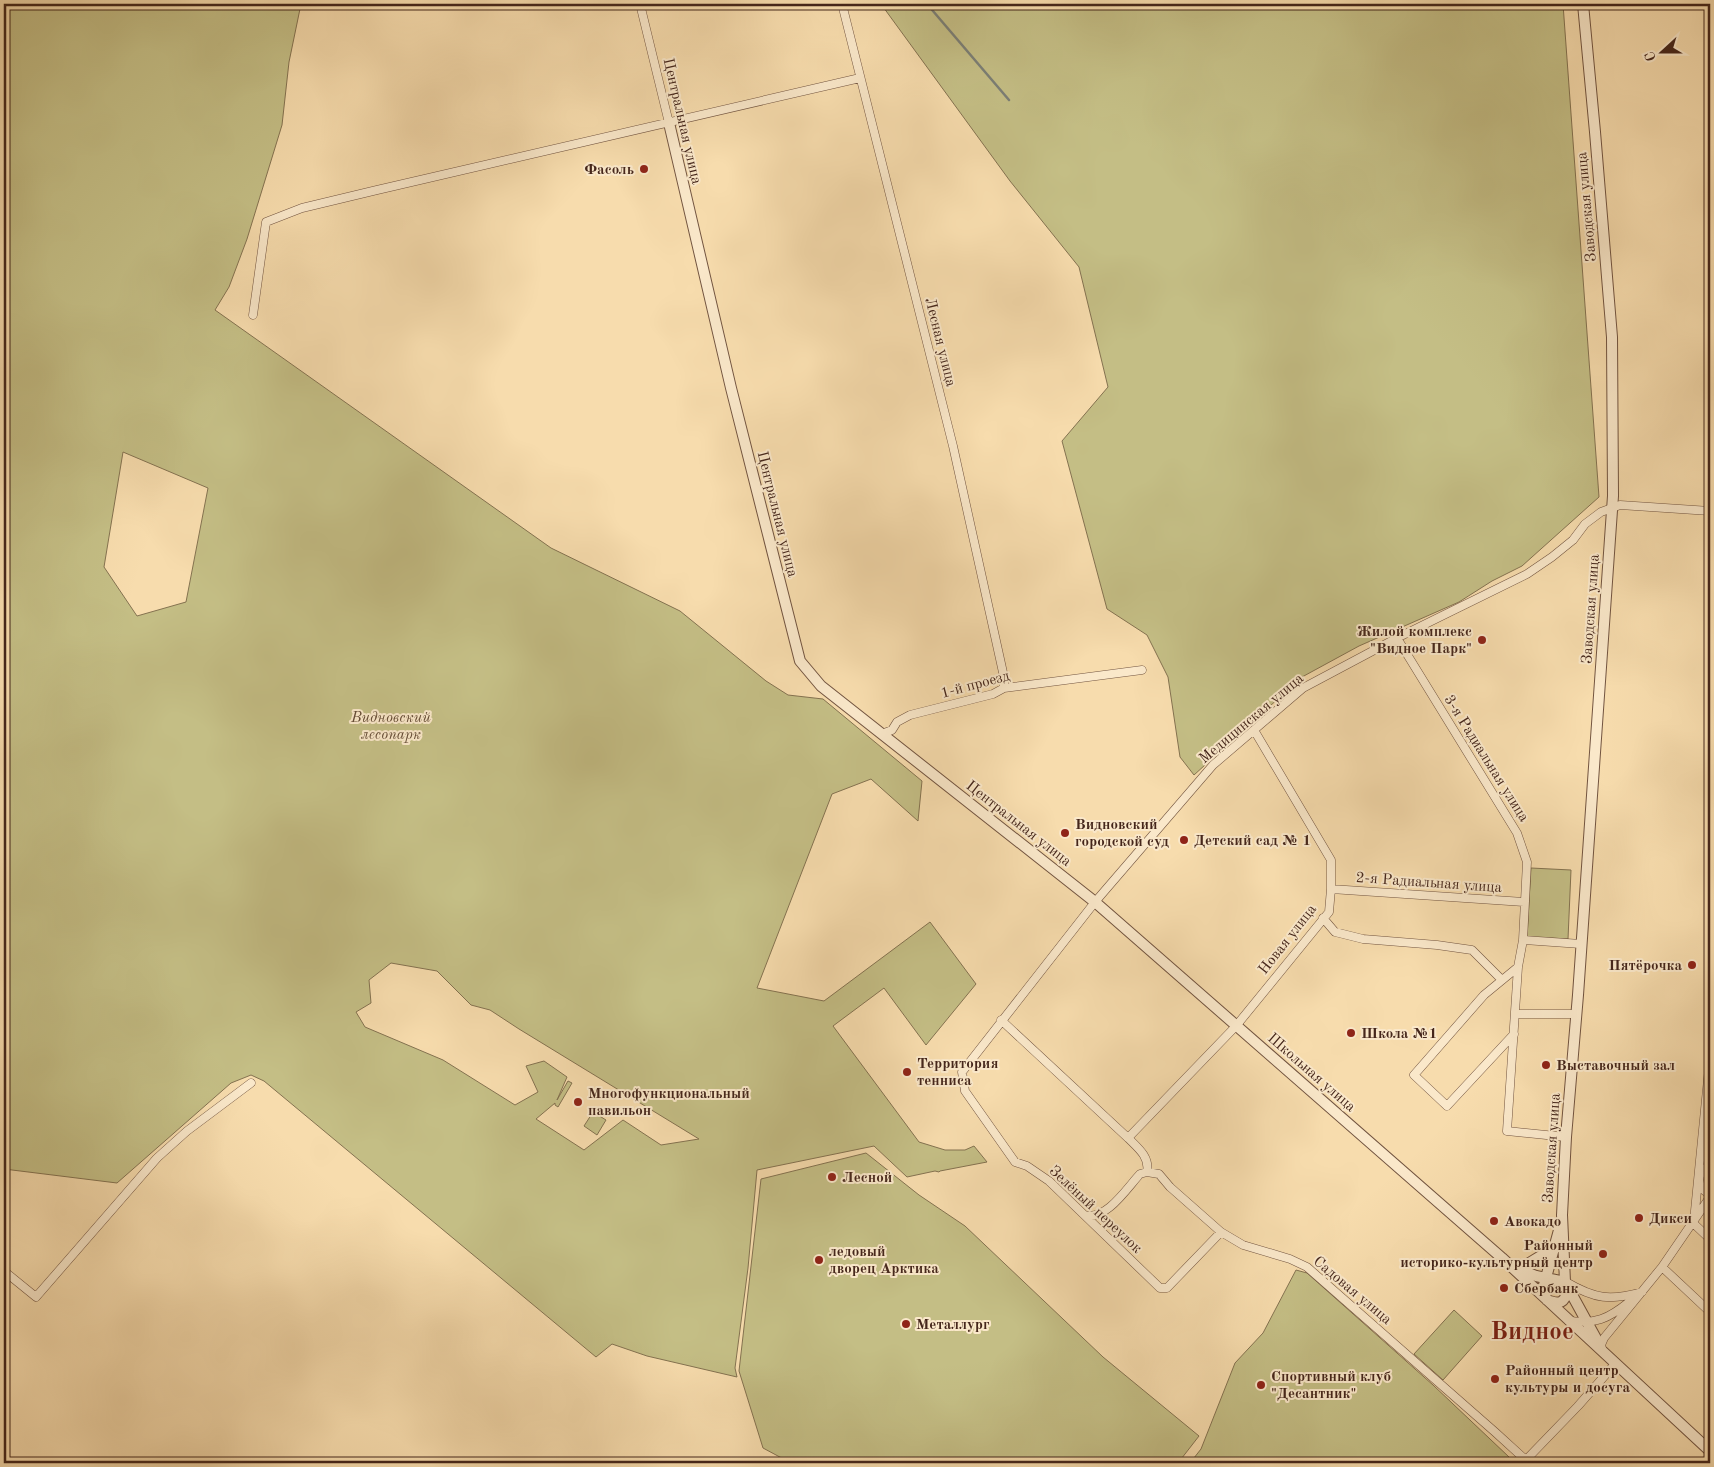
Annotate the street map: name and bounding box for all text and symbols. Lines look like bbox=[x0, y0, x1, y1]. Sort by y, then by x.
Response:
north arrow bbox=[1636, 28, 1686, 78]
text: С bbox=[1643, 49, 1659, 63]
street label: Центральная улица bbox=[660, 57, 704, 187]
street label: Заводская улица bbox=[1575, 151, 1600, 262]
place label: Фасоль bbox=[584, 163, 634, 178]
marker: Фасоль bbox=[638, 163, 650, 175]
street label: Лесная улица bbox=[921, 296, 958, 389]
street label: Центральная улица bbox=[754, 450, 800, 579]
street label: Заводская улица bbox=[1580, 553, 1603, 665]
place label: Жилой комплекс "Видное Парк" bbox=[1357, 625, 1472, 657]
marker: Жилой комплекс "Видное Парк" bbox=[1476, 634, 1488, 646]
street label: 1-й проезд bbox=[939, 669, 1012, 702]
street label: Медицинская улица bbox=[1197, 671, 1308, 767]
street label: 3-я Радиальная улица bbox=[1441, 693, 1531, 825]
park label: Видновский лесопарк bbox=[350, 711, 431, 743]
street label: Центральная улица bbox=[963, 779, 1074, 870]
place label: Видновский городской суд bbox=[1075, 818, 1169, 850]
marker: Видновский городской суд bbox=[1059, 827, 1071, 839]
marker: Детский сад № 1 bbox=[1178, 834, 1190, 846]
place label: Детский сад № 1 bbox=[1194, 834, 1311, 849]
street label: 2-я Радиальная улица bbox=[1355, 871, 1503, 896]
street label: Новая улица bbox=[1256, 902, 1320, 978]
place label: Пятёрочка bbox=[1608, 959, 1682, 974]
marker: Пятёрочка bbox=[1686, 959, 1698, 971]
marker: Школа №1 bbox=[1345, 1027, 1357, 1039]
place label: Школа №1 bbox=[1361, 1027, 1437, 1042]
street label: Школьная улица bbox=[1264, 1031, 1358, 1116]
place label: Территория тенниса bbox=[917, 1057, 998, 1089]
marker: Выставочный зал bbox=[1540, 1059, 1552, 1071]
place label: Выставочный зал bbox=[1556, 1059, 1675, 1074]
marker: Территория тенниса bbox=[901, 1066, 913, 1078]
place label: Многофункциональный павильон bbox=[588, 1087, 750, 1119]
street label: Заводская улица bbox=[1541, 1092, 1564, 1204]
marker: Многофункциональный павильон bbox=[572, 1096, 584, 1108]
street label: Зелёный переулок bbox=[1046, 1164, 1145, 1257]
marker: Лесной bbox=[826, 1171, 838, 1183]
place label: Лесной bbox=[842, 1171, 892, 1186]
marker: Дикси bbox=[1633, 1212, 1645, 1224]
place label: Дикси bbox=[1649, 1212, 1692, 1227]
marker: Авокадо bbox=[1488, 1215, 1500, 1227]
place label: Авокадо bbox=[1504, 1215, 1561, 1230]
place label: Районный историко-культурный центр bbox=[1400, 1239, 1593, 1271]
place label: ледовый дворец Арктика bbox=[829, 1245, 939, 1277]
marker: Районный историко-культурный центр bbox=[1597, 1248, 1609, 1260]
marker: ледовый дворец Арктика bbox=[813, 1254, 825, 1266]
street label: Садовая улица bbox=[1310, 1254, 1395, 1329]
marker: Сбербанк bbox=[1498, 1282, 1510, 1294]
place label: Сбербанк bbox=[1514, 1282, 1578, 1297]
marker: Металлург bbox=[900, 1318, 912, 1330]
place label: Металлург bbox=[916, 1318, 990, 1333]
district label: Видное bbox=[1490, 1320, 1574, 1345]
place label: Районный центр культуры и досуга bbox=[1505, 1364, 1630, 1396]
place label: Спортивный клуб "Десантник" bbox=[1271, 1370, 1391, 1402]
marker: Районный центр культуры и досуга bbox=[1489, 1373, 1501, 1385]
marker: Спортивный клуб "Десантник" bbox=[1255, 1379, 1267, 1391]

